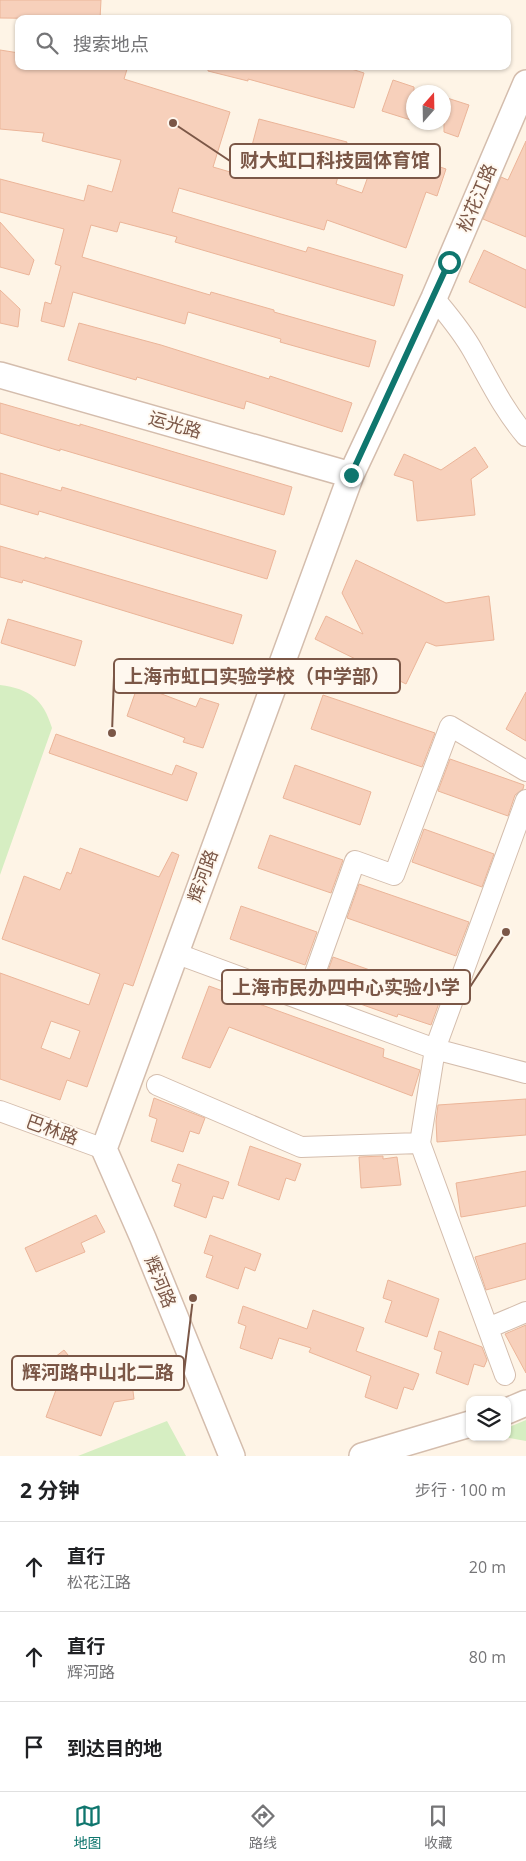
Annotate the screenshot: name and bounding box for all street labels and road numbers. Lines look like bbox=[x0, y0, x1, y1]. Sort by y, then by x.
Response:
street label: 松花江路 bbox=[451, 160, 501, 235]
street label: 运光路 bbox=[146, 405, 205, 443]
street label: 辉河路 bbox=[182, 846, 223, 905]
street label: 巴林路 bbox=[23, 1109, 82, 1150]
street label: 辉河路 bbox=[140, 1252, 182, 1311]

